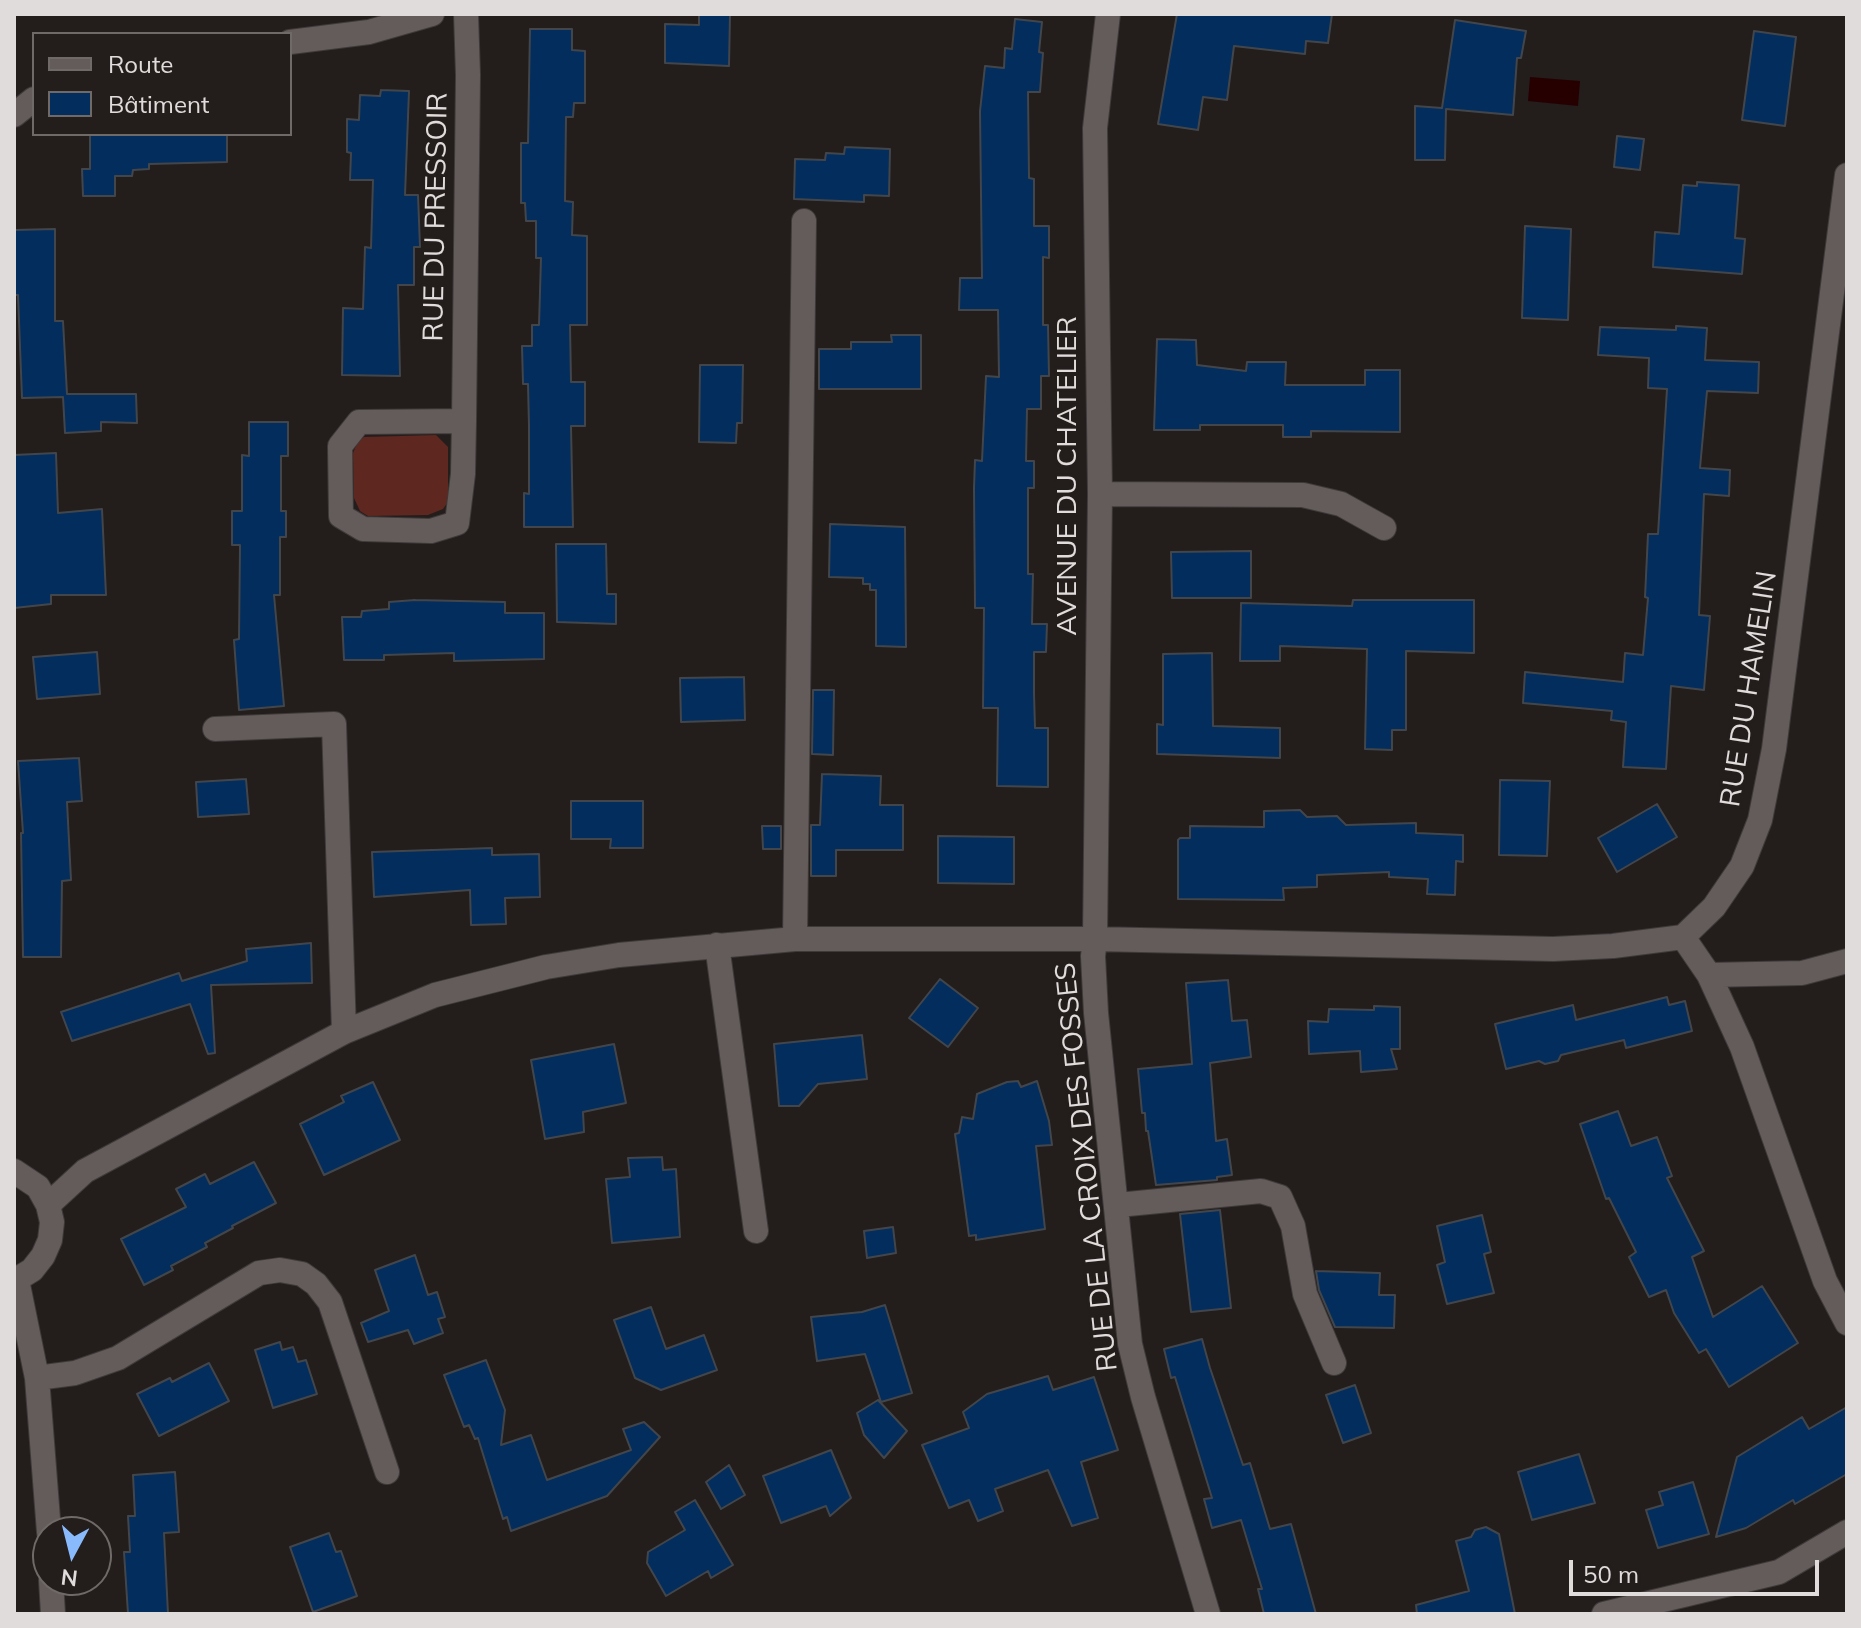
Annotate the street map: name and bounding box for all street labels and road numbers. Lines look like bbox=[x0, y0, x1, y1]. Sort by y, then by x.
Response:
street label: RUE DU PRESSOIR bbox=[417, 92, 455, 342]
street label: AVENUE DU CHATELIER bbox=[1051, 316, 1085, 636]
street label: RUE DU HAMELIN bbox=[1714, 569, 1784, 809]
street label: RUE DE LA CROIX DES FOSSES bbox=[1049, 961, 1125, 1373]

